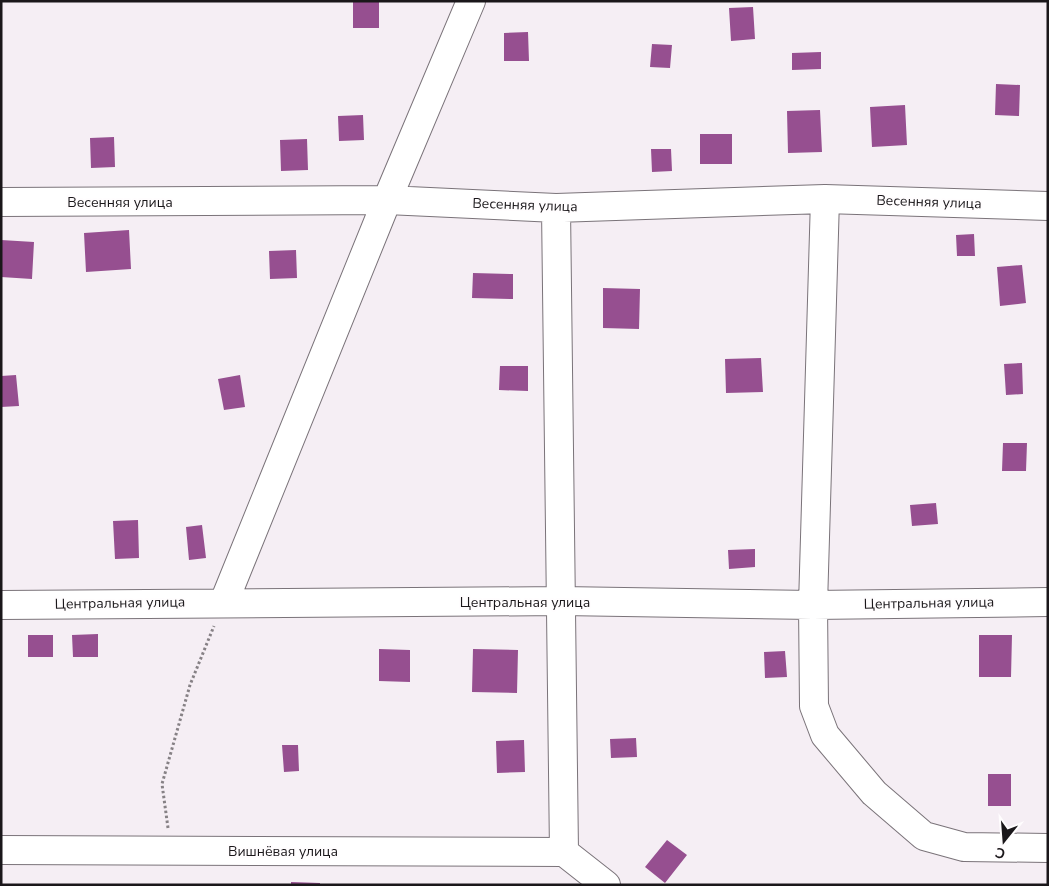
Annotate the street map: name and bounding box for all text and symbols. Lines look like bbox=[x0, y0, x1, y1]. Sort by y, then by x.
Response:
street label: Весенняя улица bbox=[876, 191, 982, 213]
street label: Весенняя улица bbox=[67, 193, 173, 212]
street label: Весенняя улица bbox=[472, 194, 578, 216]
street label: Центральная улица bbox=[55, 592, 185, 614]
street label: Центральная улица bbox=[864, 592, 994, 614]
street label: Центральная улица bbox=[460, 593, 590, 612]
north arrow bbox=[979, 816, 1029, 866]
street label: Вишнёвая улица bbox=[228, 842, 338, 861]
text: С bbox=[993, 842, 1008, 863]

